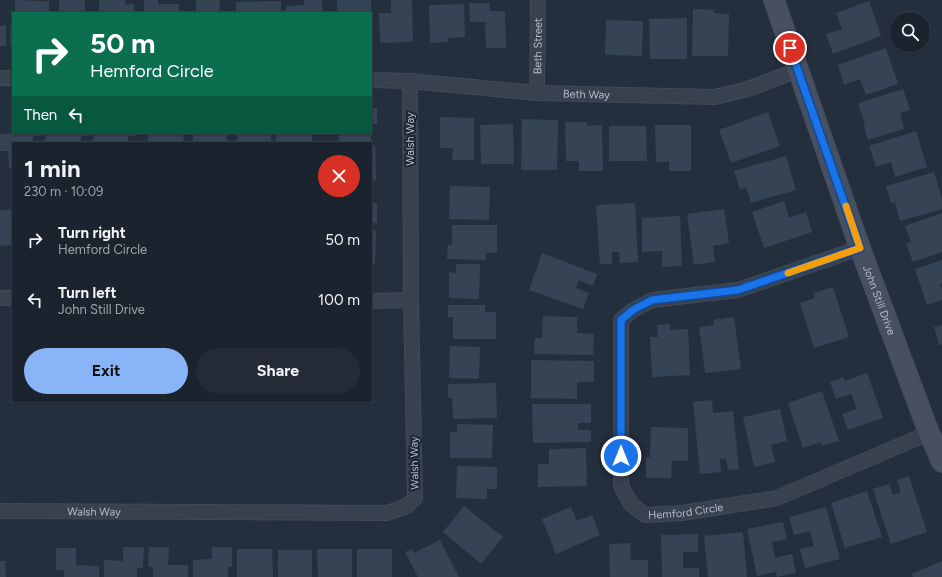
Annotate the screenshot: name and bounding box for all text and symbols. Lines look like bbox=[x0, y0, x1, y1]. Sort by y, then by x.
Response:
map controls bbox=[890, 12, 930, 52]
button: search bbox=[890, 12, 930, 52]
street label: Beth Street bbox=[531, 18, 545, 74]
text: 50 m bbox=[90, 26, 156, 60]
icon: right bbox=[24, 28, 76, 80]
pin bbox=[773, 31, 807, 65]
icon: arrive bbox=[779, 37, 801, 59]
text: Hemford Circle bbox=[90, 60, 214, 82]
street label: Beth Way bbox=[563, 88, 610, 102]
icon: left bbox=[65, 104, 87, 126]
text: Then bbox=[24, 106, 57, 124]
street label: Walsh Way bbox=[404, 112, 417, 166]
text: 1 min bbox=[24, 154, 81, 183]
button: close bbox=[318, 155, 360, 197]
text: 230 m · 10:09 bbox=[24, 184, 103, 199]
text: Turn right bbox=[58, 224, 126, 242]
icon: right bbox=[24, 229, 46, 251]
text: 50 m bbox=[325, 231, 360, 249]
text: Hemford Circle bbox=[58, 242, 147, 257]
street label: John Still Drive bbox=[860, 263, 898, 337]
text: Turn left bbox=[58, 284, 116, 302]
icon: left bbox=[24, 289, 46, 311]
text: 100 m bbox=[318, 291, 360, 309]
text: John Still Drive bbox=[58, 302, 145, 317]
button: Exit bbox=[24, 348, 188, 394]
button: Share bbox=[196, 348, 360, 394]
position arrow bbox=[600, 435, 642, 477]
street label: Walsh Way bbox=[408, 436, 421, 490]
street label: Hemford Circle bbox=[648, 501, 724, 522]
street label: Walsh Way bbox=[67, 505, 121, 519]

